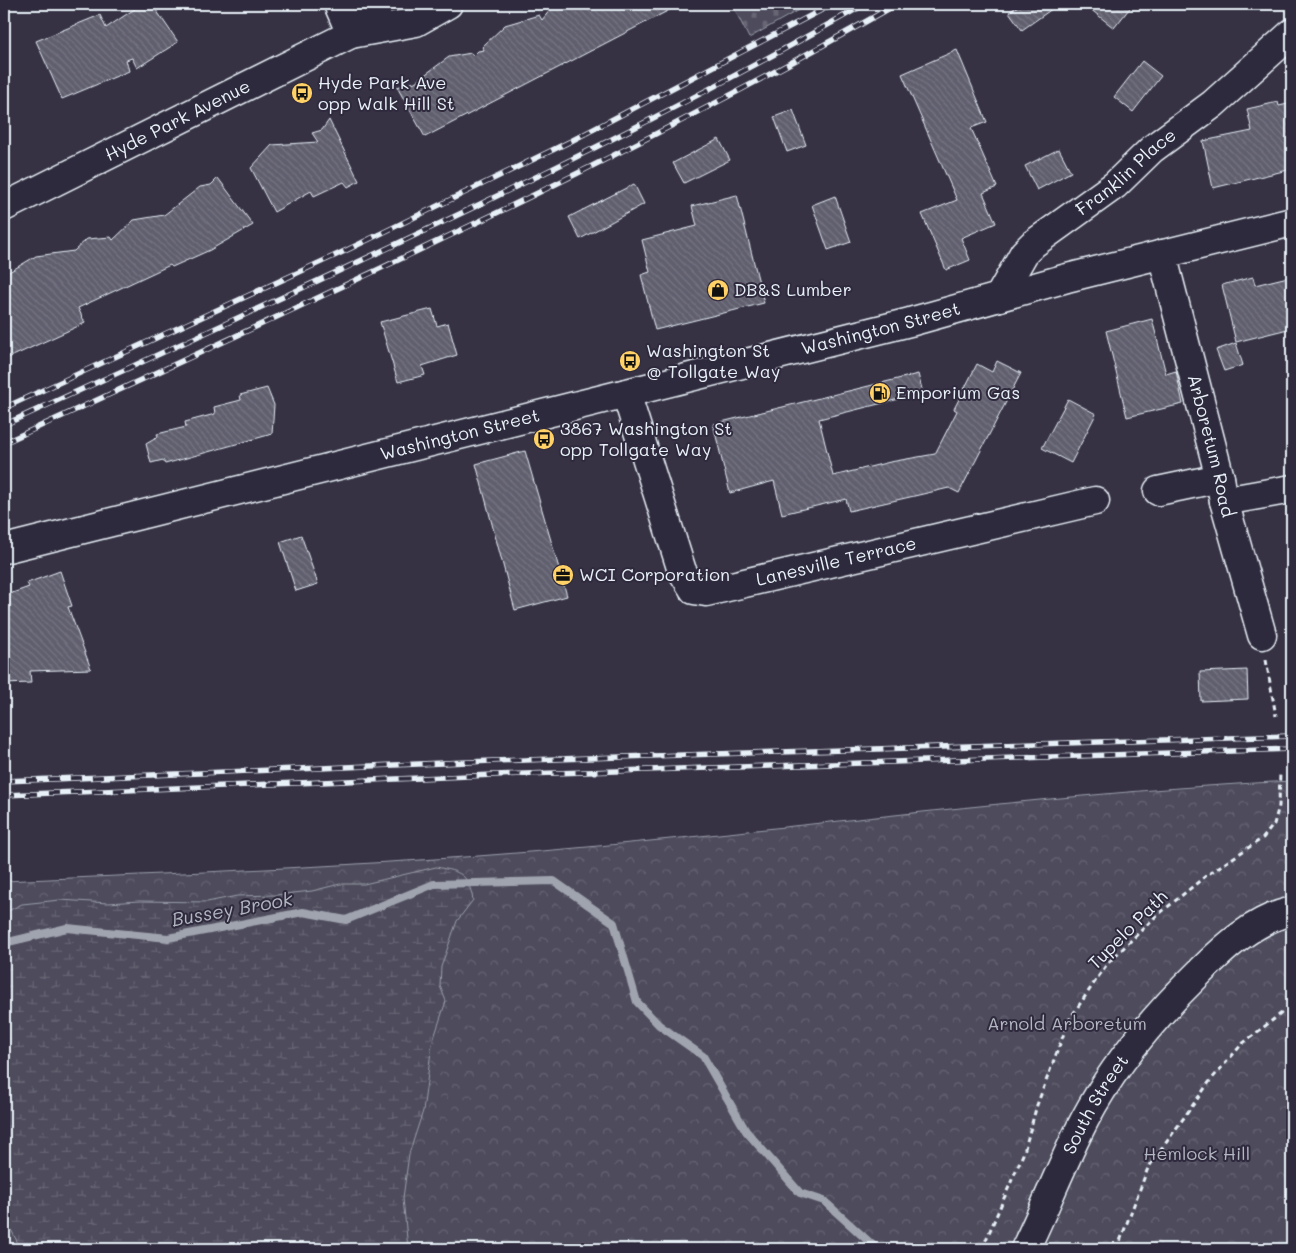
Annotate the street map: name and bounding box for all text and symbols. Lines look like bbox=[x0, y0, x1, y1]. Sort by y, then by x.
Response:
place label: Hyde Park Ave opp Walk Hill St bbox=[318, 70, 455, 115]
street label: Hyde Park Avenue bbox=[100, 73, 254, 166]
bus stop icon: Hyde Park Ave opp Walk Hill St bbox=[290, 81, 314, 105]
street label: Franklin Place bbox=[1071, 122, 1180, 220]
place label: DB&S Lumber bbox=[734, 277, 852, 301]
shop icon: DB&S Lumber bbox=[706, 278, 730, 302]
street label: Washington Street bbox=[798, 296, 963, 360]
place label: Washington St @ Tollgate Way bbox=[646, 338, 780, 383]
bus stop icon: Washington St @ Tollgate Way bbox=[618, 349, 642, 373]
street label: Arboretum Road bbox=[1183, 371, 1241, 520]
place label: Emporium Gas bbox=[896, 380, 1020, 404]
fuel station icon: Emporium Gas bbox=[868, 381, 892, 405]
street label: Washington Street bbox=[377, 402, 542, 465]
place label: 3867 Washington St opp Tollgate Way bbox=[560, 416, 732, 461]
bus stop icon: 3867 Washington St opp Tollgate Way bbox=[532, 427, 556, 451]
street label: Lanesville Terrace bbox=[754, 530, 919, 591]
place label: WCI Corporation bbox=[579, 562, 730, 586]
office icon: WCI Corporation bbox=[551, 563, 575, 587]
street label: Tupelo Path bbox=[1082, 884, 1172, 974]
water label: Bussey Brook bbox=[169, 885, 295, 931]
park label: Arnold Arboretum bbox=[987, 1011, 1147, 1035]
street label: South Street bbox=[1056, 1049, 1133, 1158]
park label: Hemlock Hill bbox=[1144, 1141, 1250, 1165]

